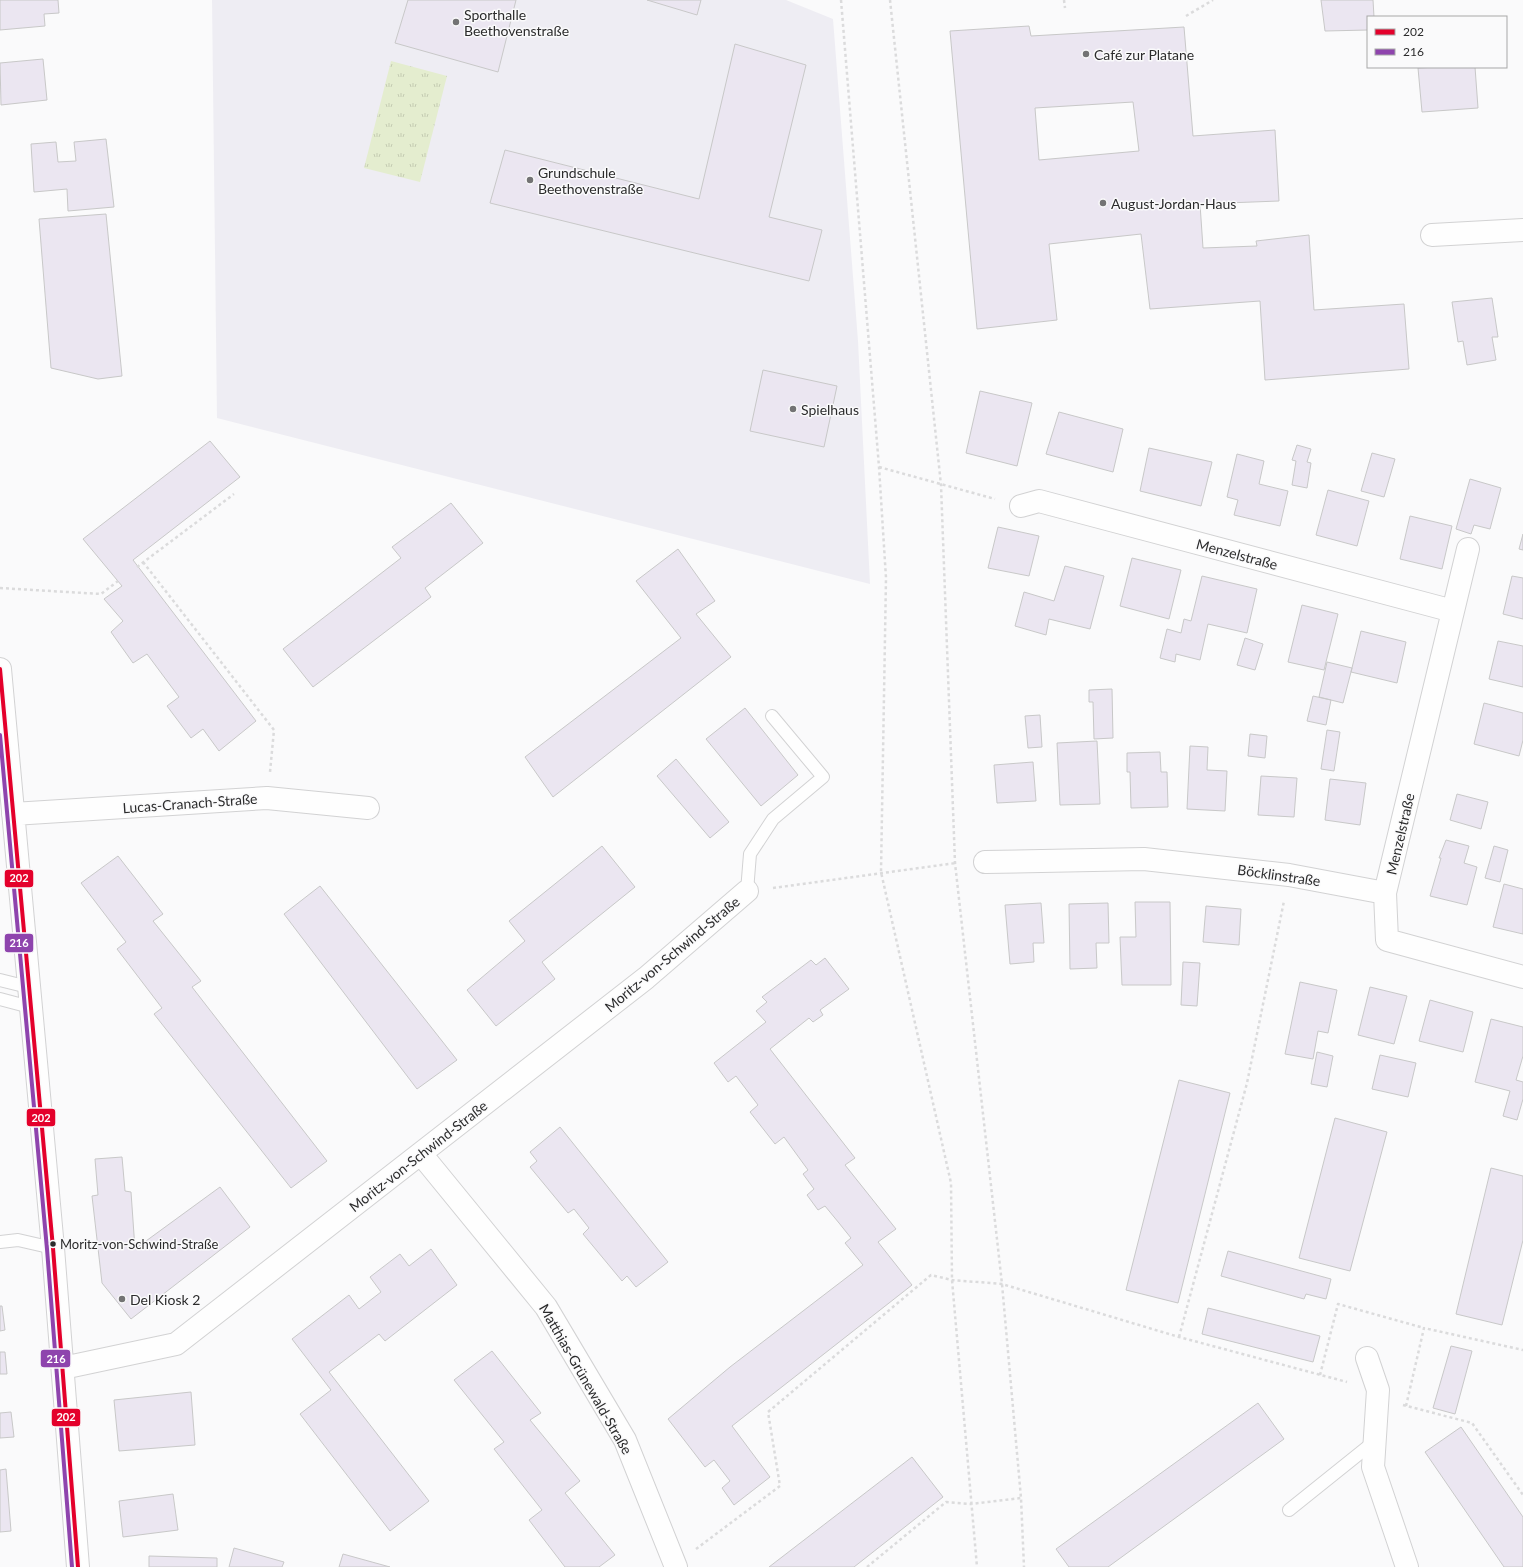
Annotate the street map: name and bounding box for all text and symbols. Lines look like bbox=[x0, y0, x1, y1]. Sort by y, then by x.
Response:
place label: Sporthalle Beethovenstraße bbox=[464, 6, 569, 39]
legend bbox=[1367, 16, 1507, 68]
marker: Sporthalle Beethovenstraße bbox=[451, 17, 461, 27]
text: 202 bbox=[1403, 24, 1424, 39]
text: 216 bbox=[1403, 44, 1424, 59]
place label: Café zur Platane bbox=[1094, 46, 1194, 63]
marker: Café zur Platane bbox=[1081, 49, 1091, 59]
place label: Grundschule Beethovenstraße bbox=[538, 164, 643, 197]
marker: Grundschule Beethovenstraße bbox=[525, 175, 535, 185]
place label: August-Jordan-Haus bbox=[1111, 195, 1236, 212]
marker: August-Jordan-Haus bbox=[1098, 198, 1108, 208]
place label: Spielhaus bbox=[801, 401, 859, 418]
marker: Spielhaus bbox=[788, 404, 798, 414]
street label: Menzelstraße bbox=[1195, 535, 1279, 573]
street label: Lucas-Cranach-Straße bbox=[122, 790, 258, 816]
street label: Menzelstraße bbox=[1382, 791, 1418, 877]
street label: Böcklinstraße bbox=[1236, 861, 1322, 889]
line badge: 202 bbox=[4, 869, 34, 888]
text: 202 bbox=[9, 871, 29, 884]
street label: Moritz-von-Schwind-Straße bbox=[601, 893, 743, 1015]
line badge: 216 bbox=[4, 933, 34, 953]
text: 216 bbox=[9, 936, 29, 949]
street label: Moritz-von-Schwind-Straße bbox=[346, 1097, 490, 1215]
line badge: 202 bbox=[26, 1108, 56, 1127]
text: 202 bbox=[31, 1111, 51, 1124]
place label: Moritz-von-Schwind-Straße bbox=[60, 1236, 219, 1252]
marker: Moritz-von-Schwind-Straße bbox=[48, 1239, 58, 1249]
place label: Del Kiosk 2 bbox=[130, 1291, 200, 1308]
marker: Del Kiosk 2 bbox=[117, 1294, 127, 1304]
street label: Matthias-Grünewald-Straße bbox=[536, 1301, 636, 1457]
line badge: 216 bbox=[40, 1349, 71, 1368]
text: 216 bbox=[46, 1352, 66, 1365]
line badge: 202 bbox=[51, 1408, 81, 1427]
text: 202 bbox=[56, 1410, 76, 1423]

